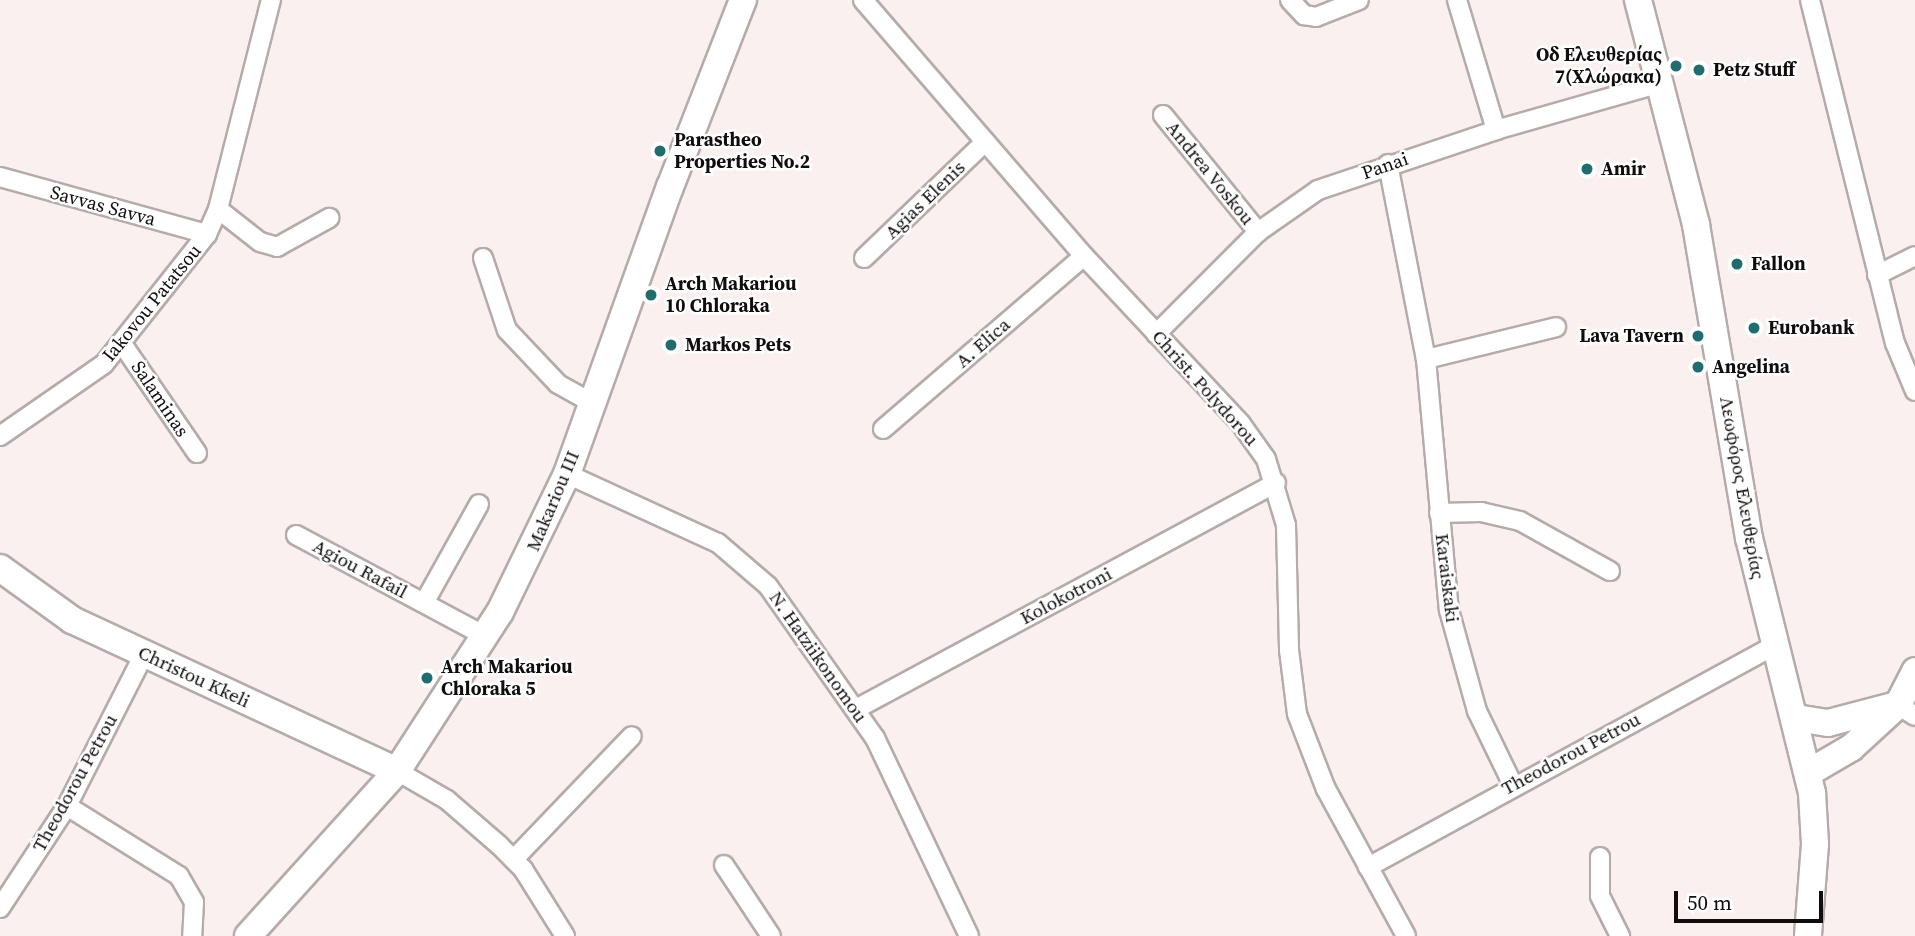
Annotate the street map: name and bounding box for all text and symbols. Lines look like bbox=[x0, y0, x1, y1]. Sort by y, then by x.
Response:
place label: Οδ Ελευθερίας 7(Χλώρακα) bbox=[1536, 44, 1662, 88]
marker: Οδ Ελευθερίας 7(Χλώρακα) bbox=[1668, 58, 1684, 74]
place label: Petz Stuff bbox=[1713, 59, 1795, 81]
marker: Petz Stuff bbox=[1691, 62, 1707, 78]
street label: Andrea Voskou bbox=[1161, 116, 1259, 230]
place label: Parastheo Properties No.2 bbox=[674, 129, 810, 173]
marker: Parastheo Properties No.2 bbox=[652, 143, 668, 159]
street label: Panai bbox=[1359, 147, 1411, 185]
street label: Agias Elenis bbox=[880, 156, 970, 244]
place label: Amir bbox=[1601, 158, 1646, 180]
marker: Amir bbox=[1579, 161, 1595, 177]
street label: Savvas Savva bbox=[48, 181, 158, 231]
street label: Iakovou Patatsou bbox=[98, 240, 206, 366]
place label: Fallon bbox=[1751, 253, 1806, 275]
marker: Fallon bbox=[1729, 256, 1745, 272]
place label: Arch Makariou 10 Chloraka bbox=[665, 273, 797, 317]
marker: Arch Makariou 10 Chloraka bbox=[643, 287, 659, 303]
street label: A. Elica bbox=[951, 313, 1015, 373]
place label: Eurobank bbox=[1768, 317, 1854, 339]
marker: Eurobank bbox=[1746, 320, 1762, 336]
street label: Christ. Polydorou bbox=[1147, 325, 1263, 451]
place label: Lava Tavern bbox=[1579, 325, 1684, 347]
marker: Lava Tavern bbox=[1690, 328, 1706, 344]
place label: Markos Pets bbox=[685, 334, 791, 356]
marker: Markos Pets bbox=[663, 337, 679, 353]
place label: Angelina bbox=[1712, 356, 1790, 378]
street label: Salaminas bbox=[126, 357, 194, 441]
marker: Angelina bbox=[1690, 359, 1706, 375]
street label: Λεωφόρος Ελευθερίας bbox=[1715, 395, 1769, 581]
street label: Makariou III bbox=[522, 447, 584, 555]
street label: Karaiskaki bbox=[1430, 532, 1464, 624]
street label: Agiou Rafail bbox=[309, 535, 411, 603]
street label: Kolokotroni bbox=[1016, 562, 1116, 630]
street label: N. Hatziikonomou bbox=[764, 587, 872, 727]
street label: Christou Kkeli bbox=[134, 641, 254, 713]
place label: Arch Makariou Chloraka 5 bbox=[441, 656, 573, 700]
marker: Arch Makariou Chloraka 5 bbox=[419, 670, 435, 686]
street label: Theodorou Petrou bbox=[1498, 708, 1644, 800]
street label: Theodorou Petrou bbox=[28, 710, 122, 856]
scale bar bbox=[1677, 876, 1826, 920]
text: 50 m bbox=[1687, 888, 1732, 917]

